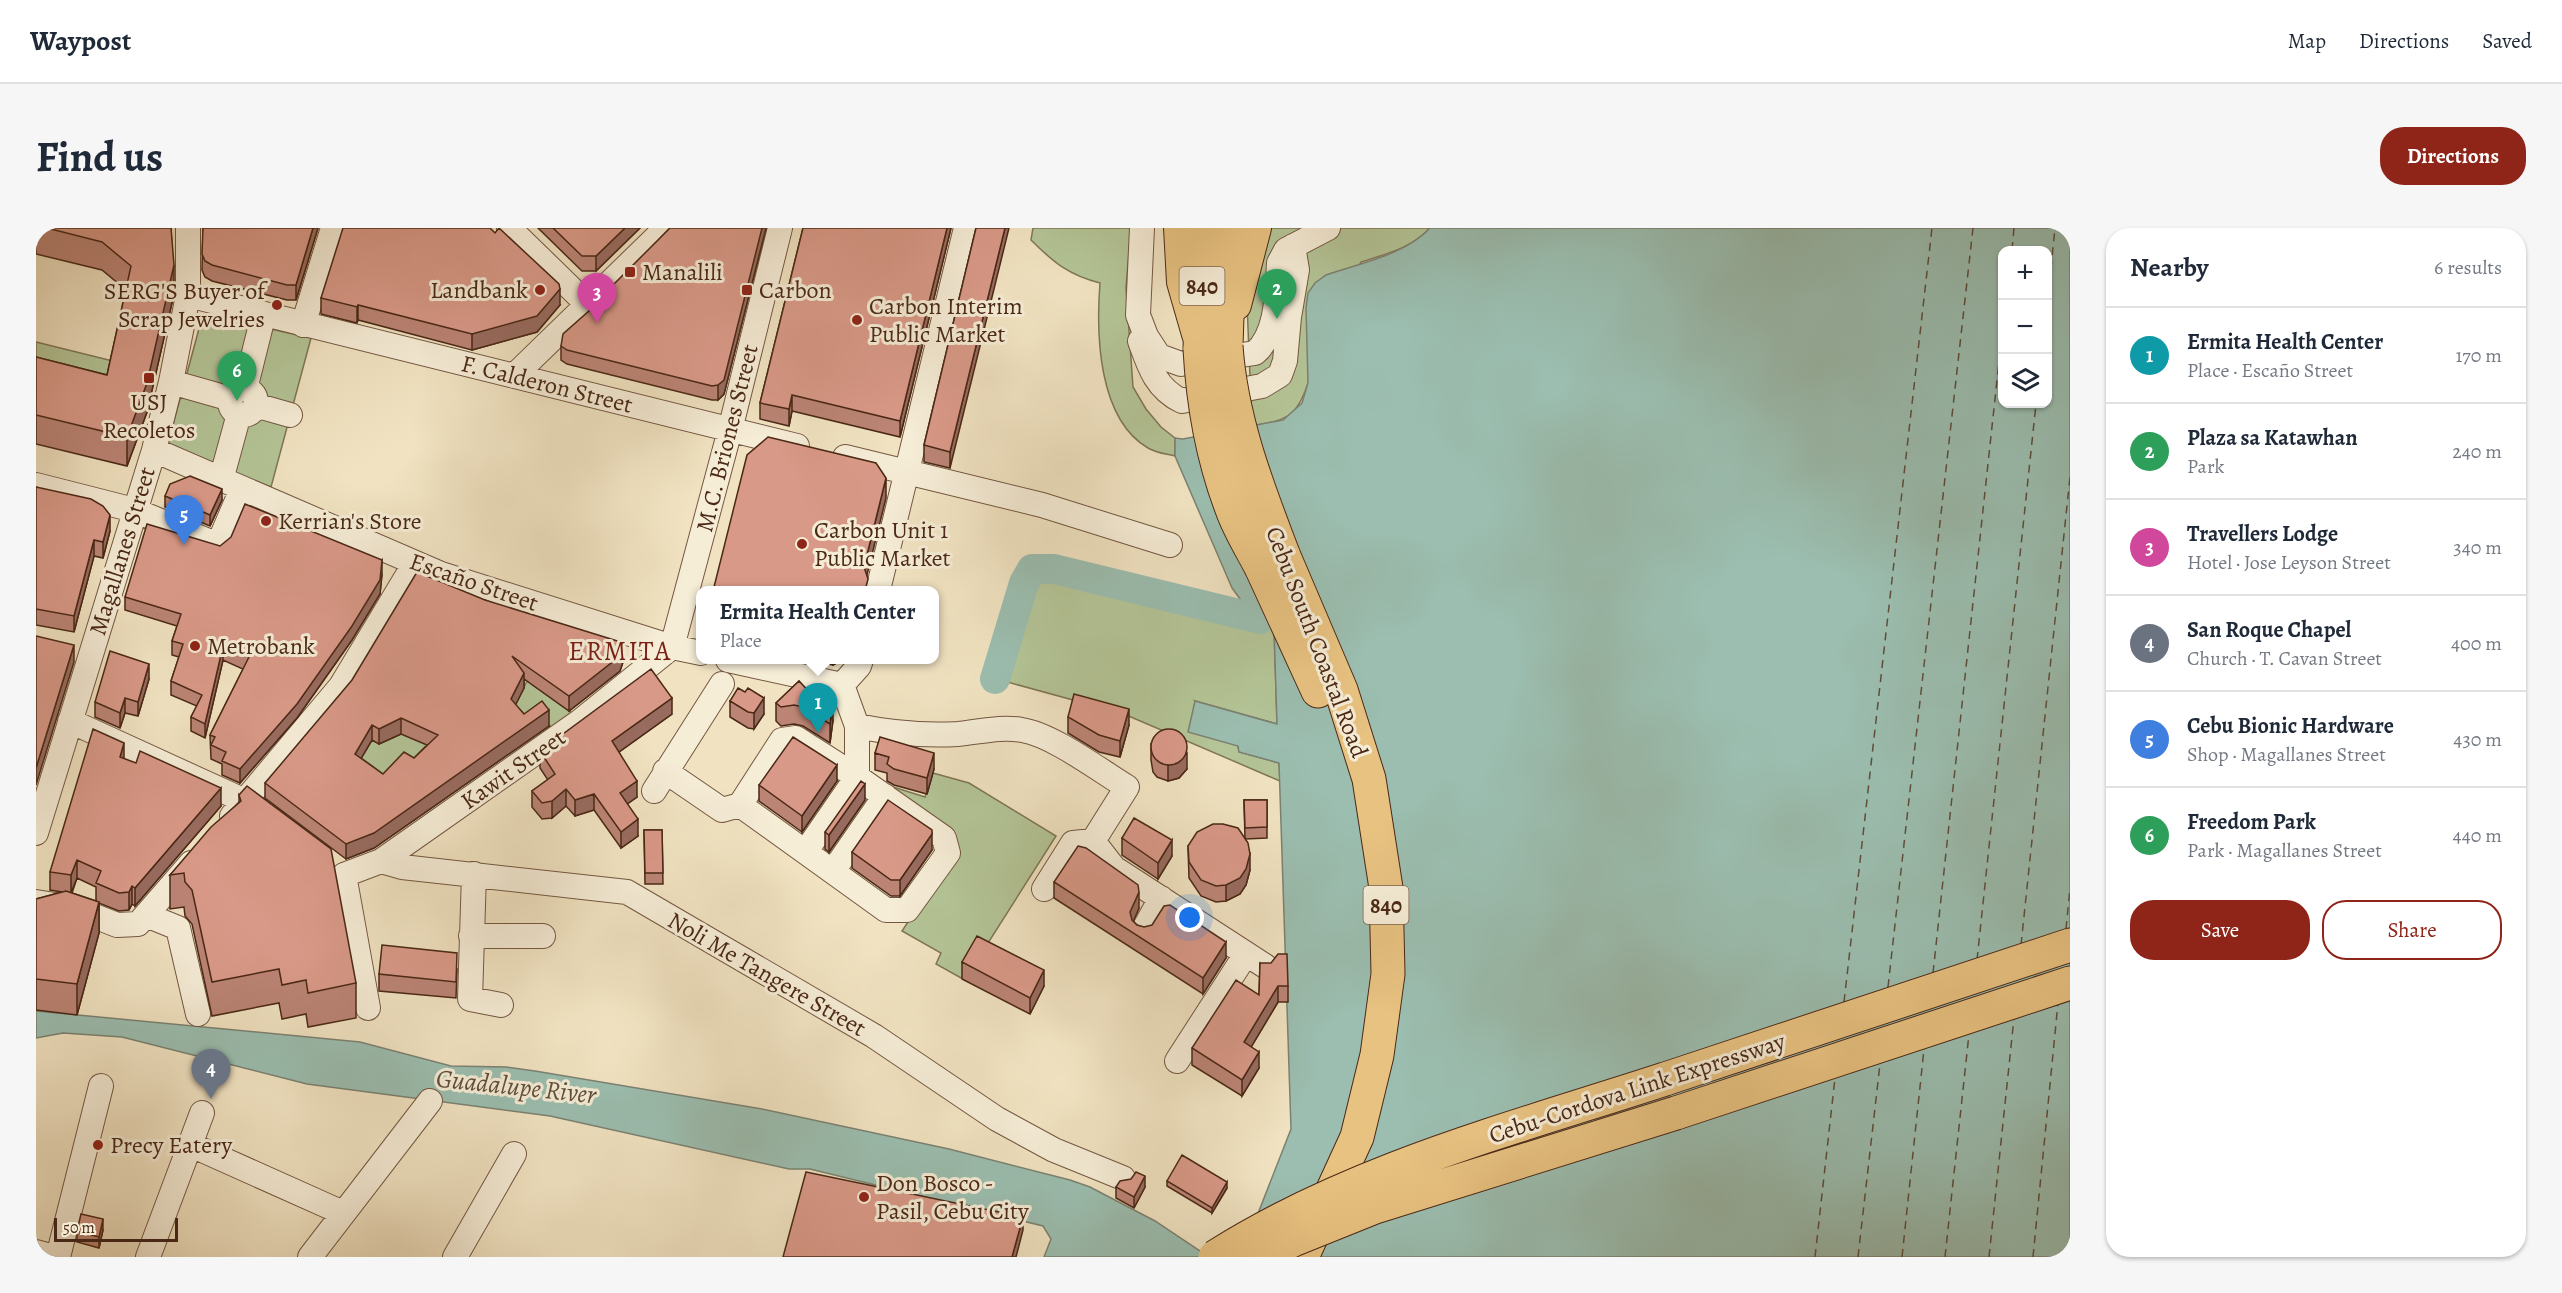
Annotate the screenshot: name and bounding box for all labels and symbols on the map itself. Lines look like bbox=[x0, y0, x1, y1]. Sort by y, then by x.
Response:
place label: Manalili bbox=[642, 256, 723, 288]
marker: Manalili bbox=[623, 265, 637, 279]
road number: 840 bbox=[1180, 267, 1224, 305]
pin: 2 bbox=[1258, 270, 1296, 319]
place label: Landbank bbox=[430, 274, 528, 306]
pin: 3 bbox=[578, 274, 616, 323]
place label: Carbon bbox=[759, 274, 832, 306]
place label: SERG'S Buyer of Scrap Jewelries bbox=[104, 275, 268, 335]
marker: Landbank bbox=[533, 283, 547, 297]
marker: Carbon bbox=[740, 283, 754, 297]
place label: Carbon Interim Public Market bbox=[869, 290, 1023, 350]
marker: SERG'S Buyer of Scrap Jewelries bbox=[270, 298, 284, 312]
marker: Carbon Interim Public Market bbox=[850, 313, 864, 327]
street label: M.C. Briones Street bbox=[688, 341, 766, 535]
street label: F. Calderon Street bbox=[458, 347, 636, 421]
pin: 6 bbox=[218, 352, 256, 401]
marker: USJ Recoletos bbox=[142, 371, 156, 385]
place label: USJ Recoletos bbox=[103, 386, 195, 446]
street label: Magallanes Street bbox=[81, 463, 163, 639]
pin: 5 bbox=[164, 496, 204, 545]
place label: Kerrian's Store bbox=[278, 505, 422, 537]
marker: Kerrian's Store bbox=[259, 514, 273, 528]
place label: Carbon Unit 1 Public Market bbox=[814, 514, 951, 574]
street label: Cebu South Coastal Road bbox=[1258, 522, 1376, 762]
marker: Carbon Unit 1 Public Market bbox=[795, 537, 809, 551]
street label: Escaño Street bbox=[405, 545, 543, 619]
place label: Metrobank bbox=[207, 630, 315, 662]
district label: ERMITA bbox=[568, 633, 672, 669]
marker: Metrobank bbox=[188, 639, 202, 653]
pin: 1 bbox=[798, 684, 838, 733]
street label: Kawit Street bbox=[454, 721, 572, 817]
road number: 840 bbox=[1364, 886, 1408, 924]
your location bbox=[1175, 903, 1204, 932]
street label: Noli Me Tangere Street bbox=[662, 904, 872, 1044]
street label: Cebu-Cordova Link Expressway bbox=[1485, 1025, 1789, 1151]
pin: 4 bbox=[192, 1050, 231, 1099]
water label: Guadalupe River bbox=[434, 1061, 599, 1112]
place label: Precy Eatery bbox=[110, 1129, 232, 1161]
marker: Precy Eatery bbox=[91, 1138, 105, 1152]
place label: Don Bosco - Pasil, Cebu City bbox=[876, 1167, 1029, 1227]
marker: Don Bosco - Pasil, Cebu City bbox=[857, 1190, 871, 1204]
scale bar bbox=[54, 1215, 178, 1242]

